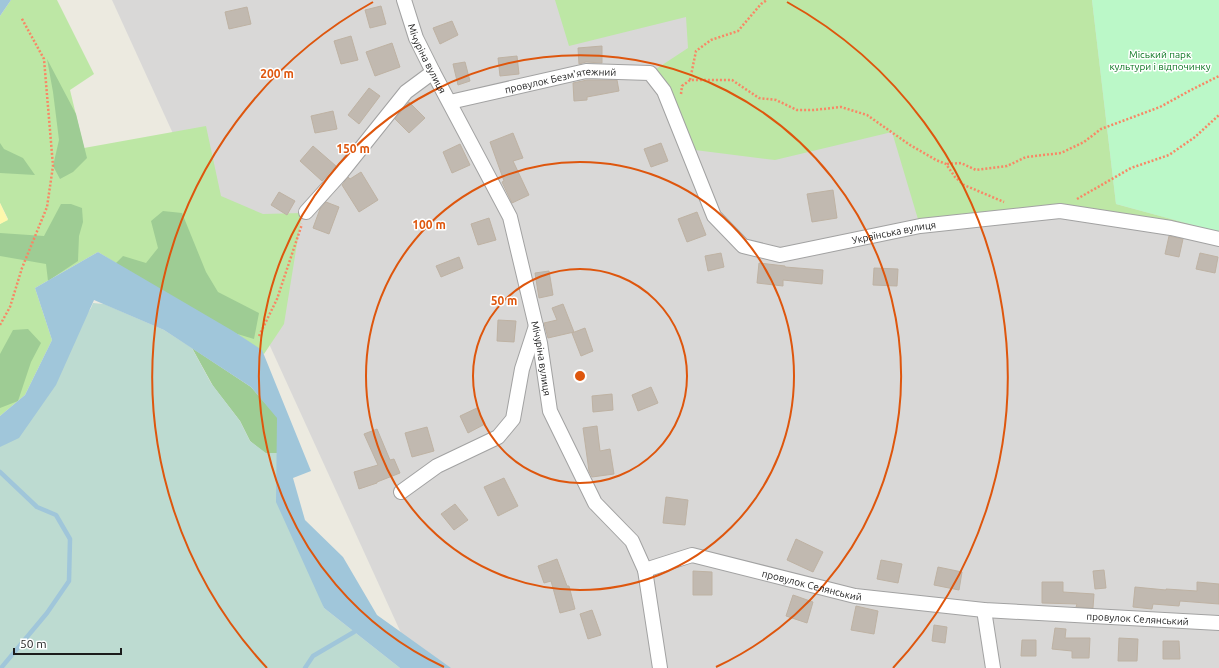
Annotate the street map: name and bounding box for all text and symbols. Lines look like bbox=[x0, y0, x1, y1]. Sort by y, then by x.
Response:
street label: Мічуріна вулиця bbox=[406, 22, 448, 95]
park label: Міський парк культури і відпочинку bbox=[1109, 49, 1211, 72]
street label: провулок Безм'ятежний bbox=[504, 66, 616, 95]
text: 200 m bbox=[260, 67, 294, 80]
text: 150 m bbox=[336, 142, 370, 155]
text: 100 m bbox=[412, 218, 446, 231]
street label: Українська вулиця bbox=[851, 219, 937, 246]
text: 50 m bbox=[491, 294, 517, 307]
street label: Мічуріна вулиця bbox=[529, 320, 553, 397]
centre of rings bbox=[573, 369, 587, 383]
street label: провулок Селянський bbox=[761, 568, 862, 603]
street label: провулок Селянський bbox=[1086, 611, 1189, 627]
scale bar bbox=[14, 630, 121, 656]
text: 50 m bbox=[20, 637, 47, 650]

